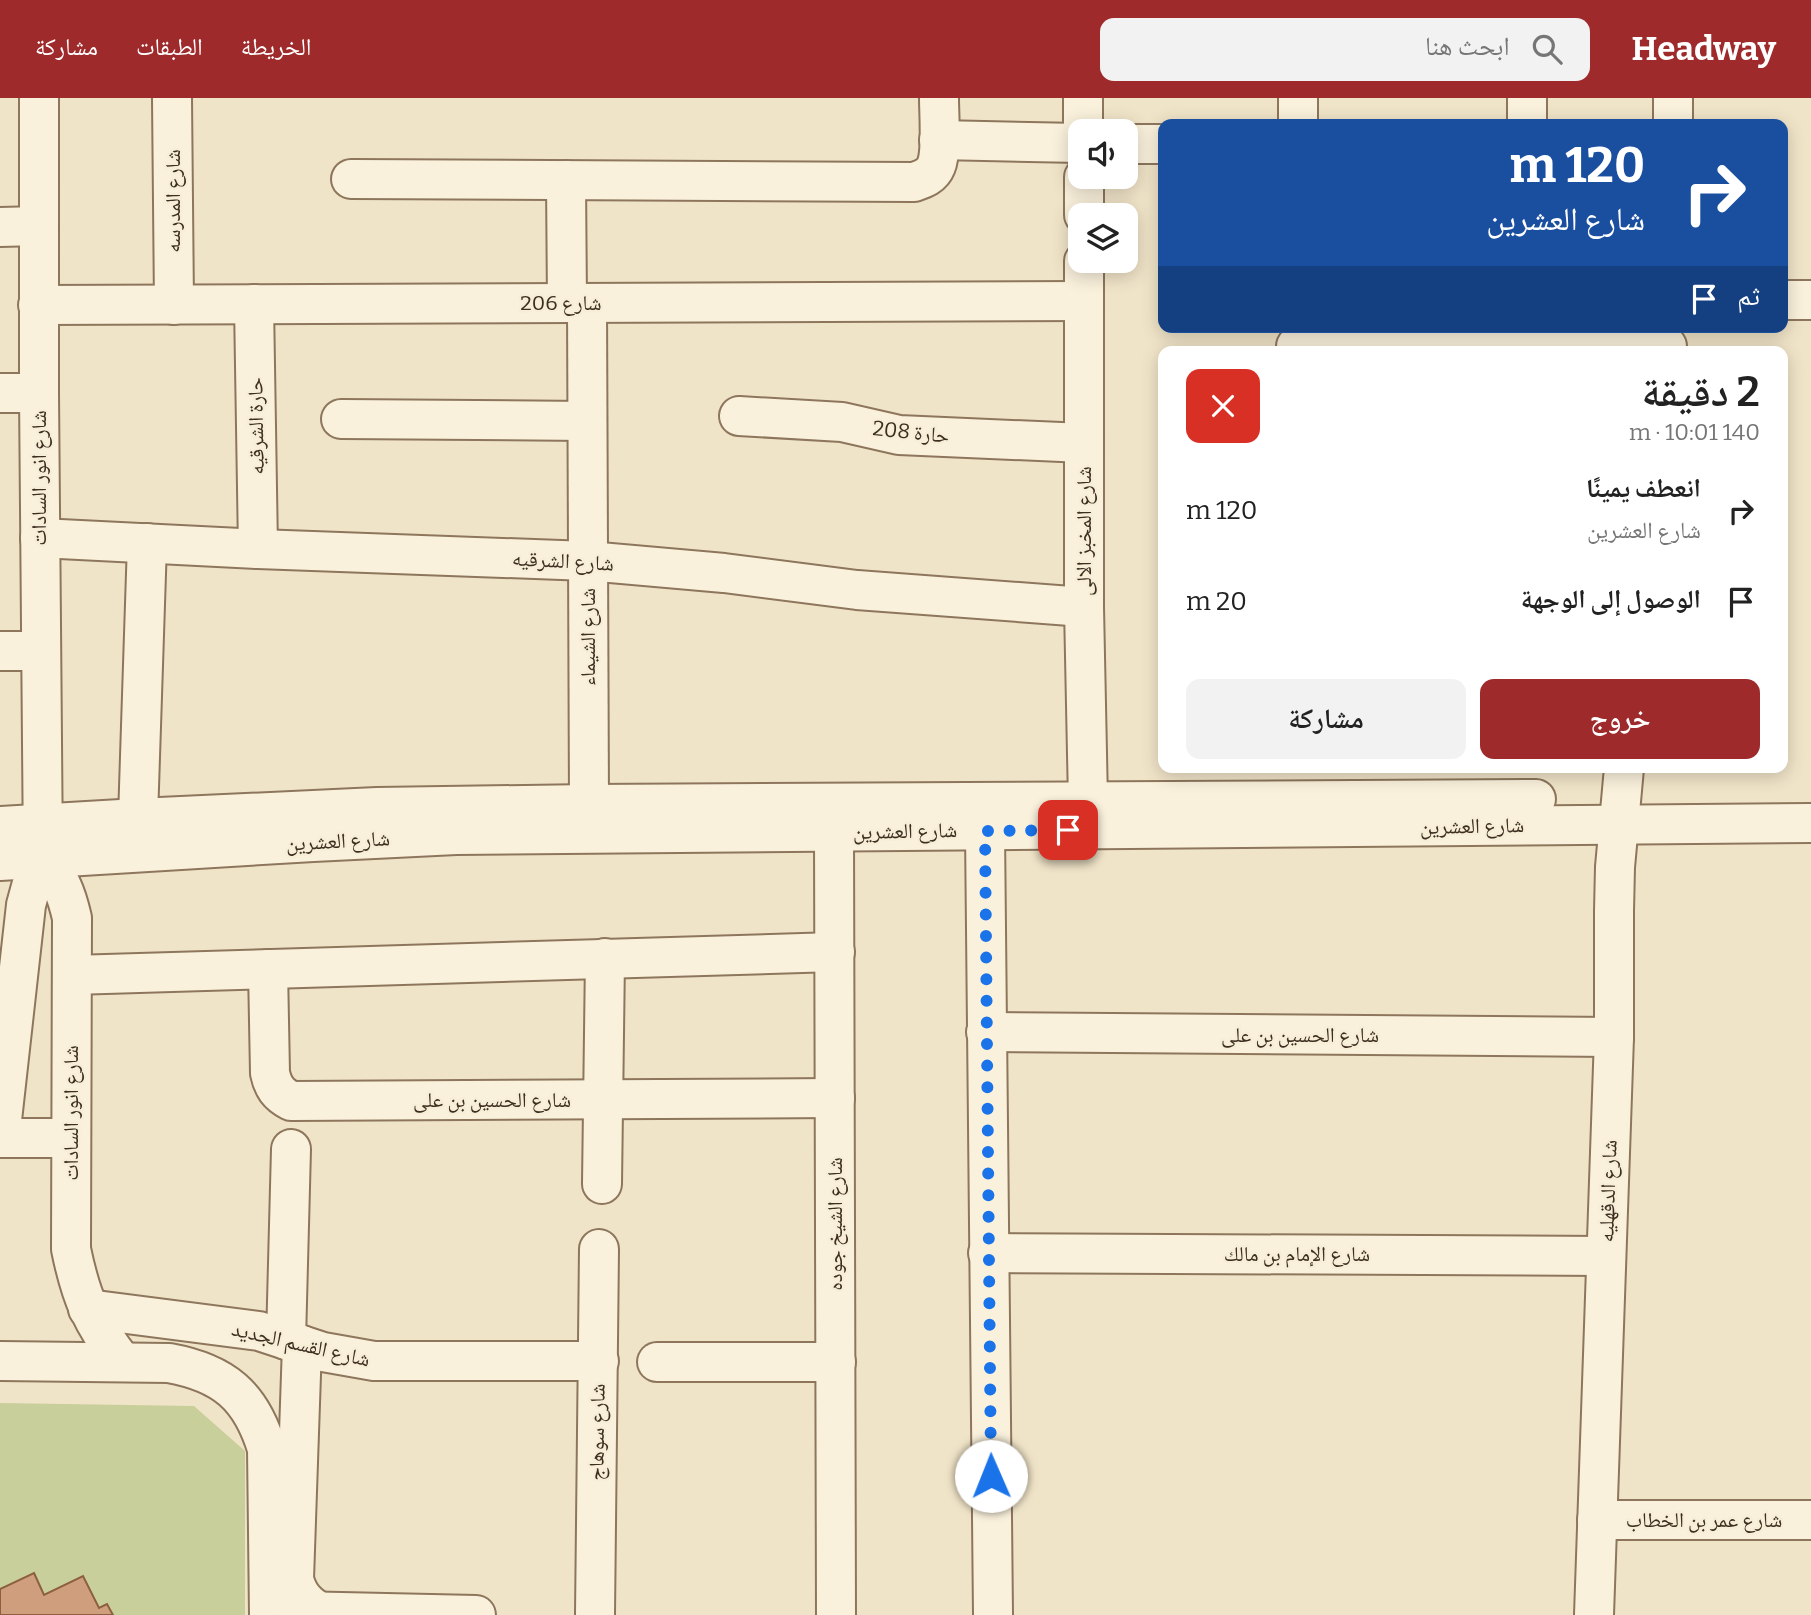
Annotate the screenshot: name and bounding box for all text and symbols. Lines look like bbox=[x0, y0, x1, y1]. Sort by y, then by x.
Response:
search box bbox=[1100, 18, 1590, 81]
text: Headway bbox=[1632, 29, 1776, 69]
icon: search bbox=[1528, 30, 1566, 68]
text: ابحث هنا bbox=[1425, 31, 1510, 62]
text: مشاركة bbox=[35, 33, 98, 61]
text: الطبقات bbox=[136, 33, 203, 61]
text: الخريطة bbox=[241, 33, 311, 61]
map controls bbox=[1068, 119, 1138, 273]
button: sound bbox=[1068, 119, 1138, 189]
text: 120 m bbox=[1510, 136, 1645, 195]
icon: right bbox=[1669, 147, 1760, 238]
street label: شارع المدرسه bbox=[160, 149, 186, 253]
text: شارع العشرين bbox=[1486, 200, 1645, 238]
button: layers bbox=[1068, 203, 1138, 273]
icon: arrive bbox=[1685, 280, 1723, 318]
text: ثم bbox=[1737, 281, 1760, 312]
street label: شارع 206 bbox=[520, 290, 602, 316]
text: 2 دقيقة bbox=[1641, 367, 1760, 417]
button: close bbox=[1186, 369, 1260, 443]
street label: حارة الشرقيه bbox=[242, 377, 270, 475]
street label: شارع انور السادات bbox=[26, 410, 52, 546]
street label: حارة 208 bbox=[871, 415, 951, 449]
text: 140 m · 10:01 bbox=[1629, 418, 1760, 446]
street label: شارع المخبز الالى bbox=[1071, 466, 1097, 596]
text: انعطف يمينًا bbox=[1586, 473, 1701, 504]
icon: right bbox=[1722, 492, 1760, 530]
text: 120 m bbox=[1186, 495, 1257, 526]
text: شارع العشرين bbox=[1587, 516, 1701, 544]
street label: شارع الشرقيه bbox=[511, 545, 615, 577]
icon: arrive bbox=[1722, 583, 1760, 621]
text: الوصول إلى الوجهة bbox=[1521, 584, 1701, 615]
text: 20 m bbox=[1186, 586, 1247, 617]
street label: شارع الشيماء bbox=[575, 588, 601, 686]
button: مشاركة bbox=[1186, 679, 1466, 759]
button: خروج bbox=[1480, 679, 1760, 759]
pin bbox=[1038, 800, 1098, 860]
icon: arrive bbox=[1049, 811, 1087, 849]
street label: شارع العشرين bbox=[1420, 812, 1524, 840]
street label: شارع العشرين bbox=[853, 817, 957, 845]
street label: شارع العشرين bbox=[285, 825, 391, 857]
street label: شارع الحسين بن على bbox=[1221, 1022, 1379, 1048]
street label: شارع انور السادات bbox=[58, 1045, 84, 1181]
street label: شارع الحسين بن على bbox=[413, 1087, 571, 1113]
street label: شارع الدقهليه bbox=[1593, 1139, 1623, 1243]
street label: شارع الشيخ جوده bbox=[822, 1157, 848, 1291]
street label: شارع الإمام بن مالك bbox=[1224, 1241, 1370, 1268]
street label: شارع القسم الجديد bbox=[229, 1315, 373, 1374]
street label: شارع سوهاج bbox=[583, 1383, 611, 1481]
position arrow bbox=[954, 1439, 1028, 1513]
street label: شارع عمر بن الخطاب bbox=[1626, 1507, 1782, 1533]

